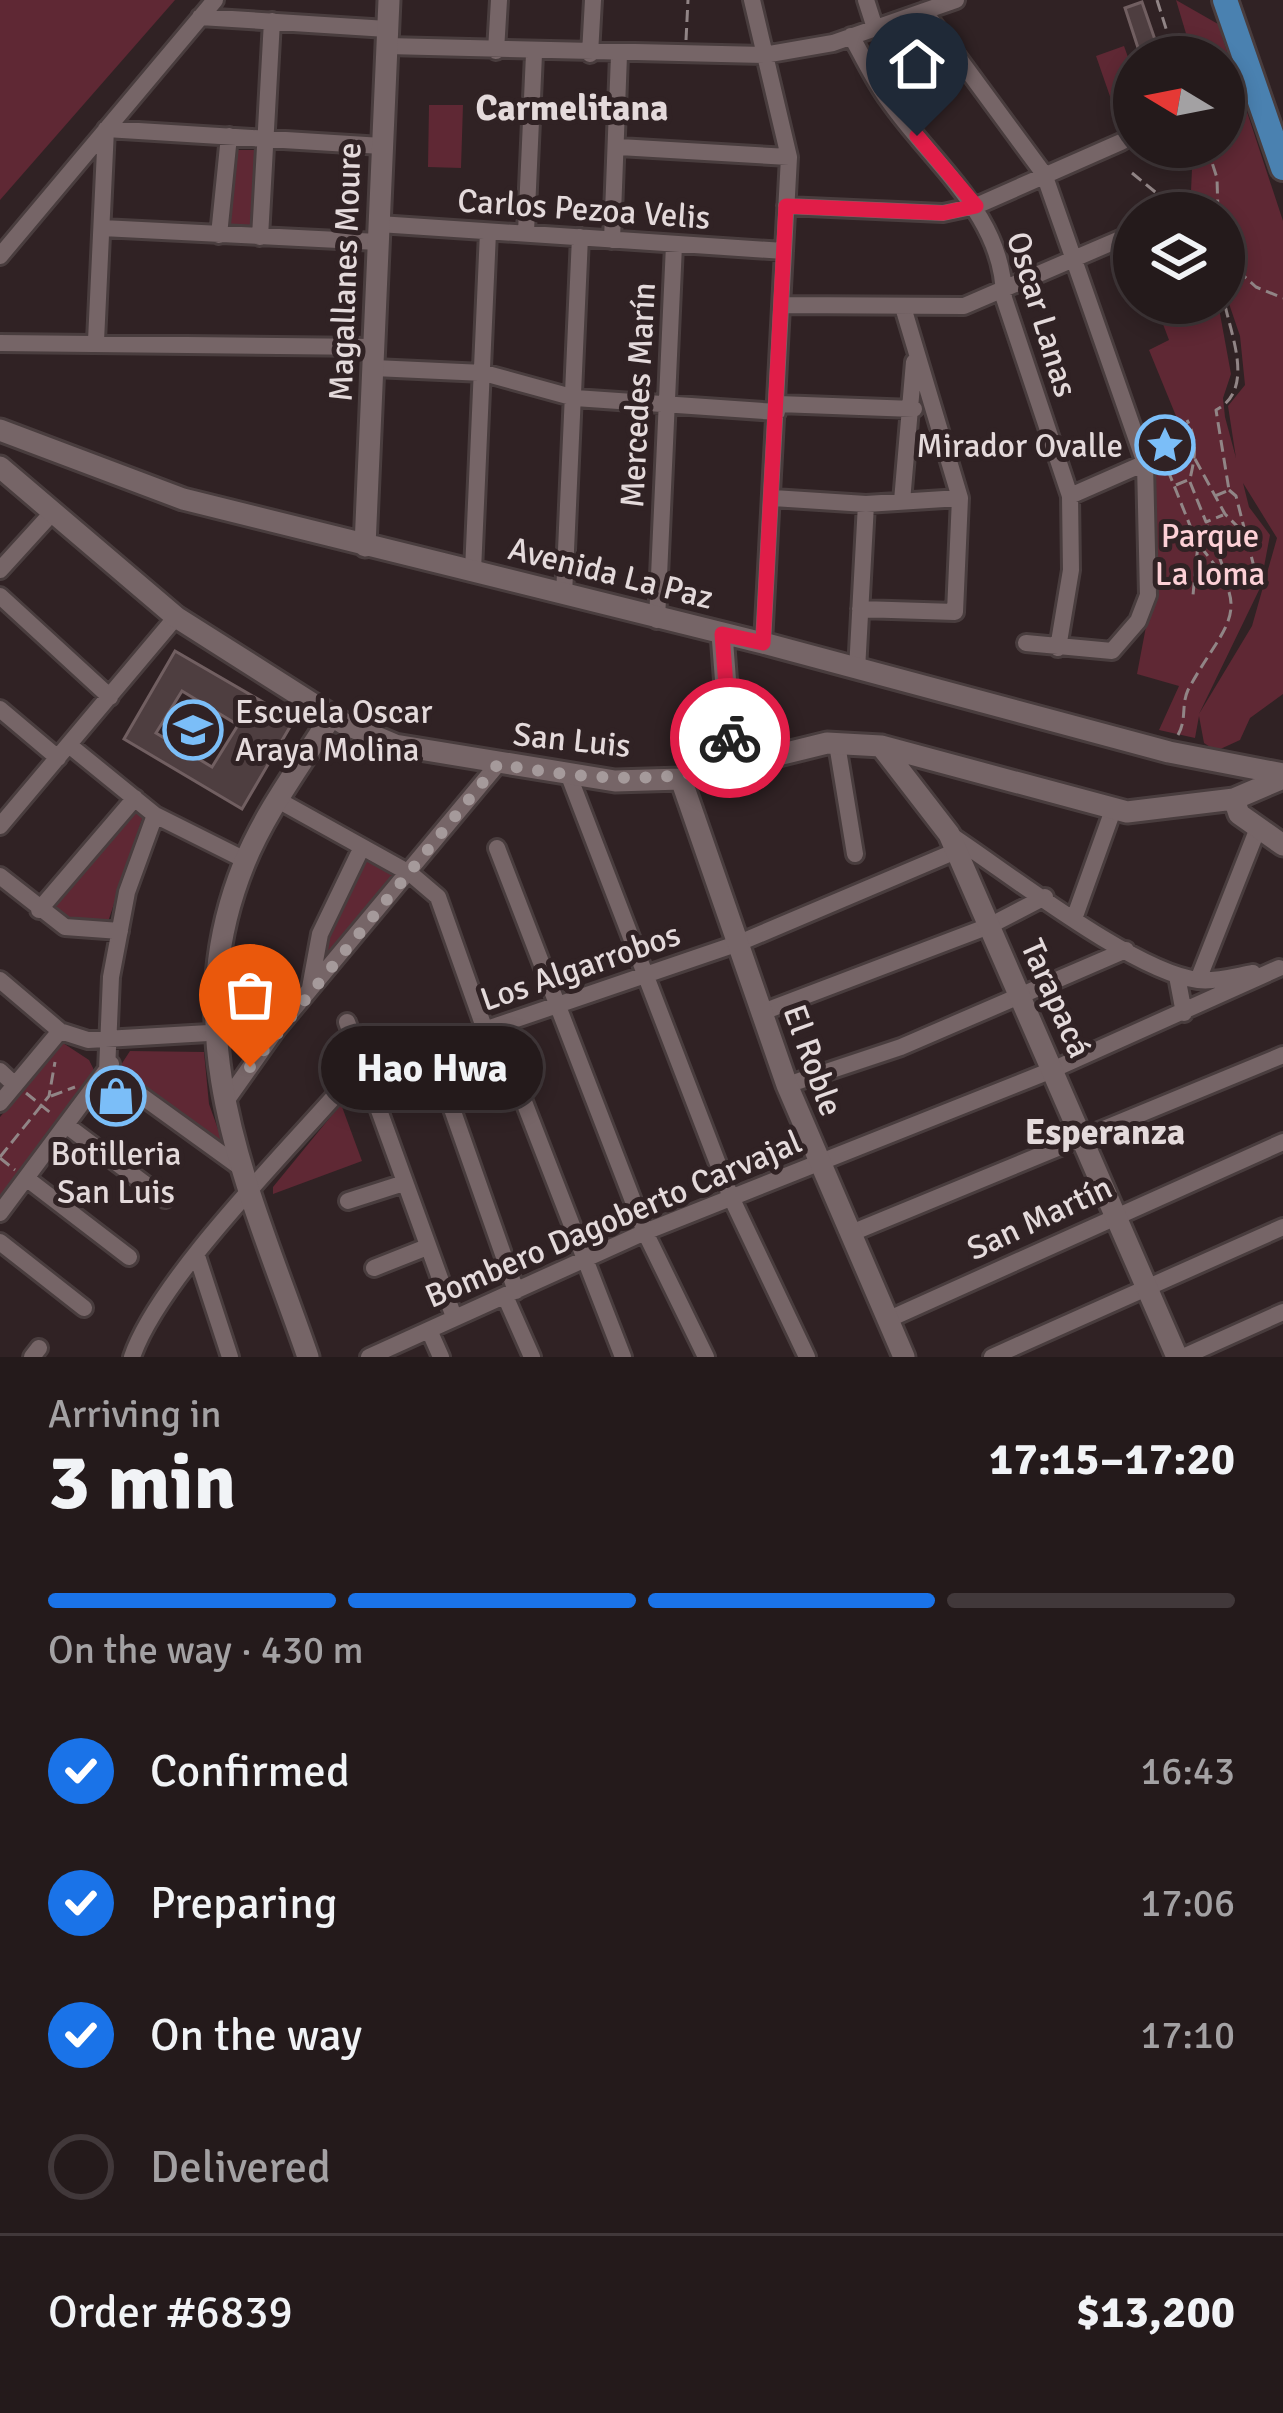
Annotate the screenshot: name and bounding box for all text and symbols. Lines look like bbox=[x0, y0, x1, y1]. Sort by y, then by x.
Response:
pin bbox=[866, 13, 968, 136]
icon: home bbox=[884, 31, 950, 97]
north arrow bbox=[1113, 36, 1245, 168]
map controls bbox=[1113, 36, 1245, 324]
district label: Carmelitana bbox=[475, 86, 669, 131]
street label: Magallanes Moure bbox=[320, 142, 371, 402]
street label: Carlos Pezoa Velis bbox=[456, 180, 712, 239]
button: layers bbox=[1113, 192, 1245, 324]
street label: Oscar Lanas bbox=[997, 227, 1086, 402]
street label: Mercedes Marín bbox=[612, 282, 665, 509]
place icon: Mirador Ovalle bbox=[1134, 414, 1196, 476]
place label: Mirador Ovalle bbox=[916, 426, 1123, 467]
park label: Parque La loma bbox=[1155, 516, 1265, 595]
street label: Avenida La Paz bbox=[504, 528, 717, 619]
courier bbox=[670, 678, 790, 798]
place label: Escuela Oscar Araya Molina bbox=[235, 692, 432, 771]
school or university icon: Escuela Oscar Araya Molina bbox=[162, 699, 224, 761]
icon: bike bbox=[697, 705, 763, 771]
street label: San Luis bbox=[511, 714, 633, 767]
street label: Los Algarrobos bbox=[475, 914, 686, 1021]
street label: Tarapacá bbox=[1011, 933, 1100, 1064]
pin bbox=[199, 944, 301, 1067]
icon: bag bbox=[217, 962, 283, 1028]
street label: El Roble bbox=[774, 999, 852, 1122]
callout: Hao Hwa bbox=[322, 1025, 544, 1109]
text: Hao Hwa bbox=[356, 1044, 508, 1092]
shop icon: Botilleria San Luis bbox=[85, 1065, 147, 1127]
district label: Esperanza bbox=[1025, 1110, 1185, 1155]
street label: Bombero Dagoberto Carvajal bbox=[419, 1121, 808, 1317]
place label: Botilleria San Luis bbox=[50, 1134, 182, 1213]
street label: San Martín bbox=[961, 1167, 1119, 1270]
text: Arriving in bbox=[48, 1390, 222, 1438]
text: 17:15–17:20 bbox=[989, 1432, 1235, 1487]
text: 3 min bbox=[48, 1435, 236, 1531]
text: On the way · 430 m bbox=[48, 1626, 364, 1674]
icon: check bbox=[48, 1738, 114, 1804]
text: Confirmed bbox=[150, 1744, 350, 1799]
text: 16:43 bbox=[1140, 1747, 1235, 1795]
icon: check bbox=[48, 1870, 114, 1936]
text: Preparing bbox=[150, 1876, 338, 1931]
text: 17:06 bbox=[1140, 1879, 1235, 1927]
icon: check bbox=[48, 2002, 114, 2068]
text: On the way bbox=[150, 2008, 362, 2063]
text: 17:10 bbox=[1140, 2011, 1235, 2059]
text: Delivered bbox=[150, 2140, 331, 2195]
text: Order #6839 bbox=[48, 2285, 293, 2340]
text: $13,200 bbox=[1076, 2285, 1235, 2340]

